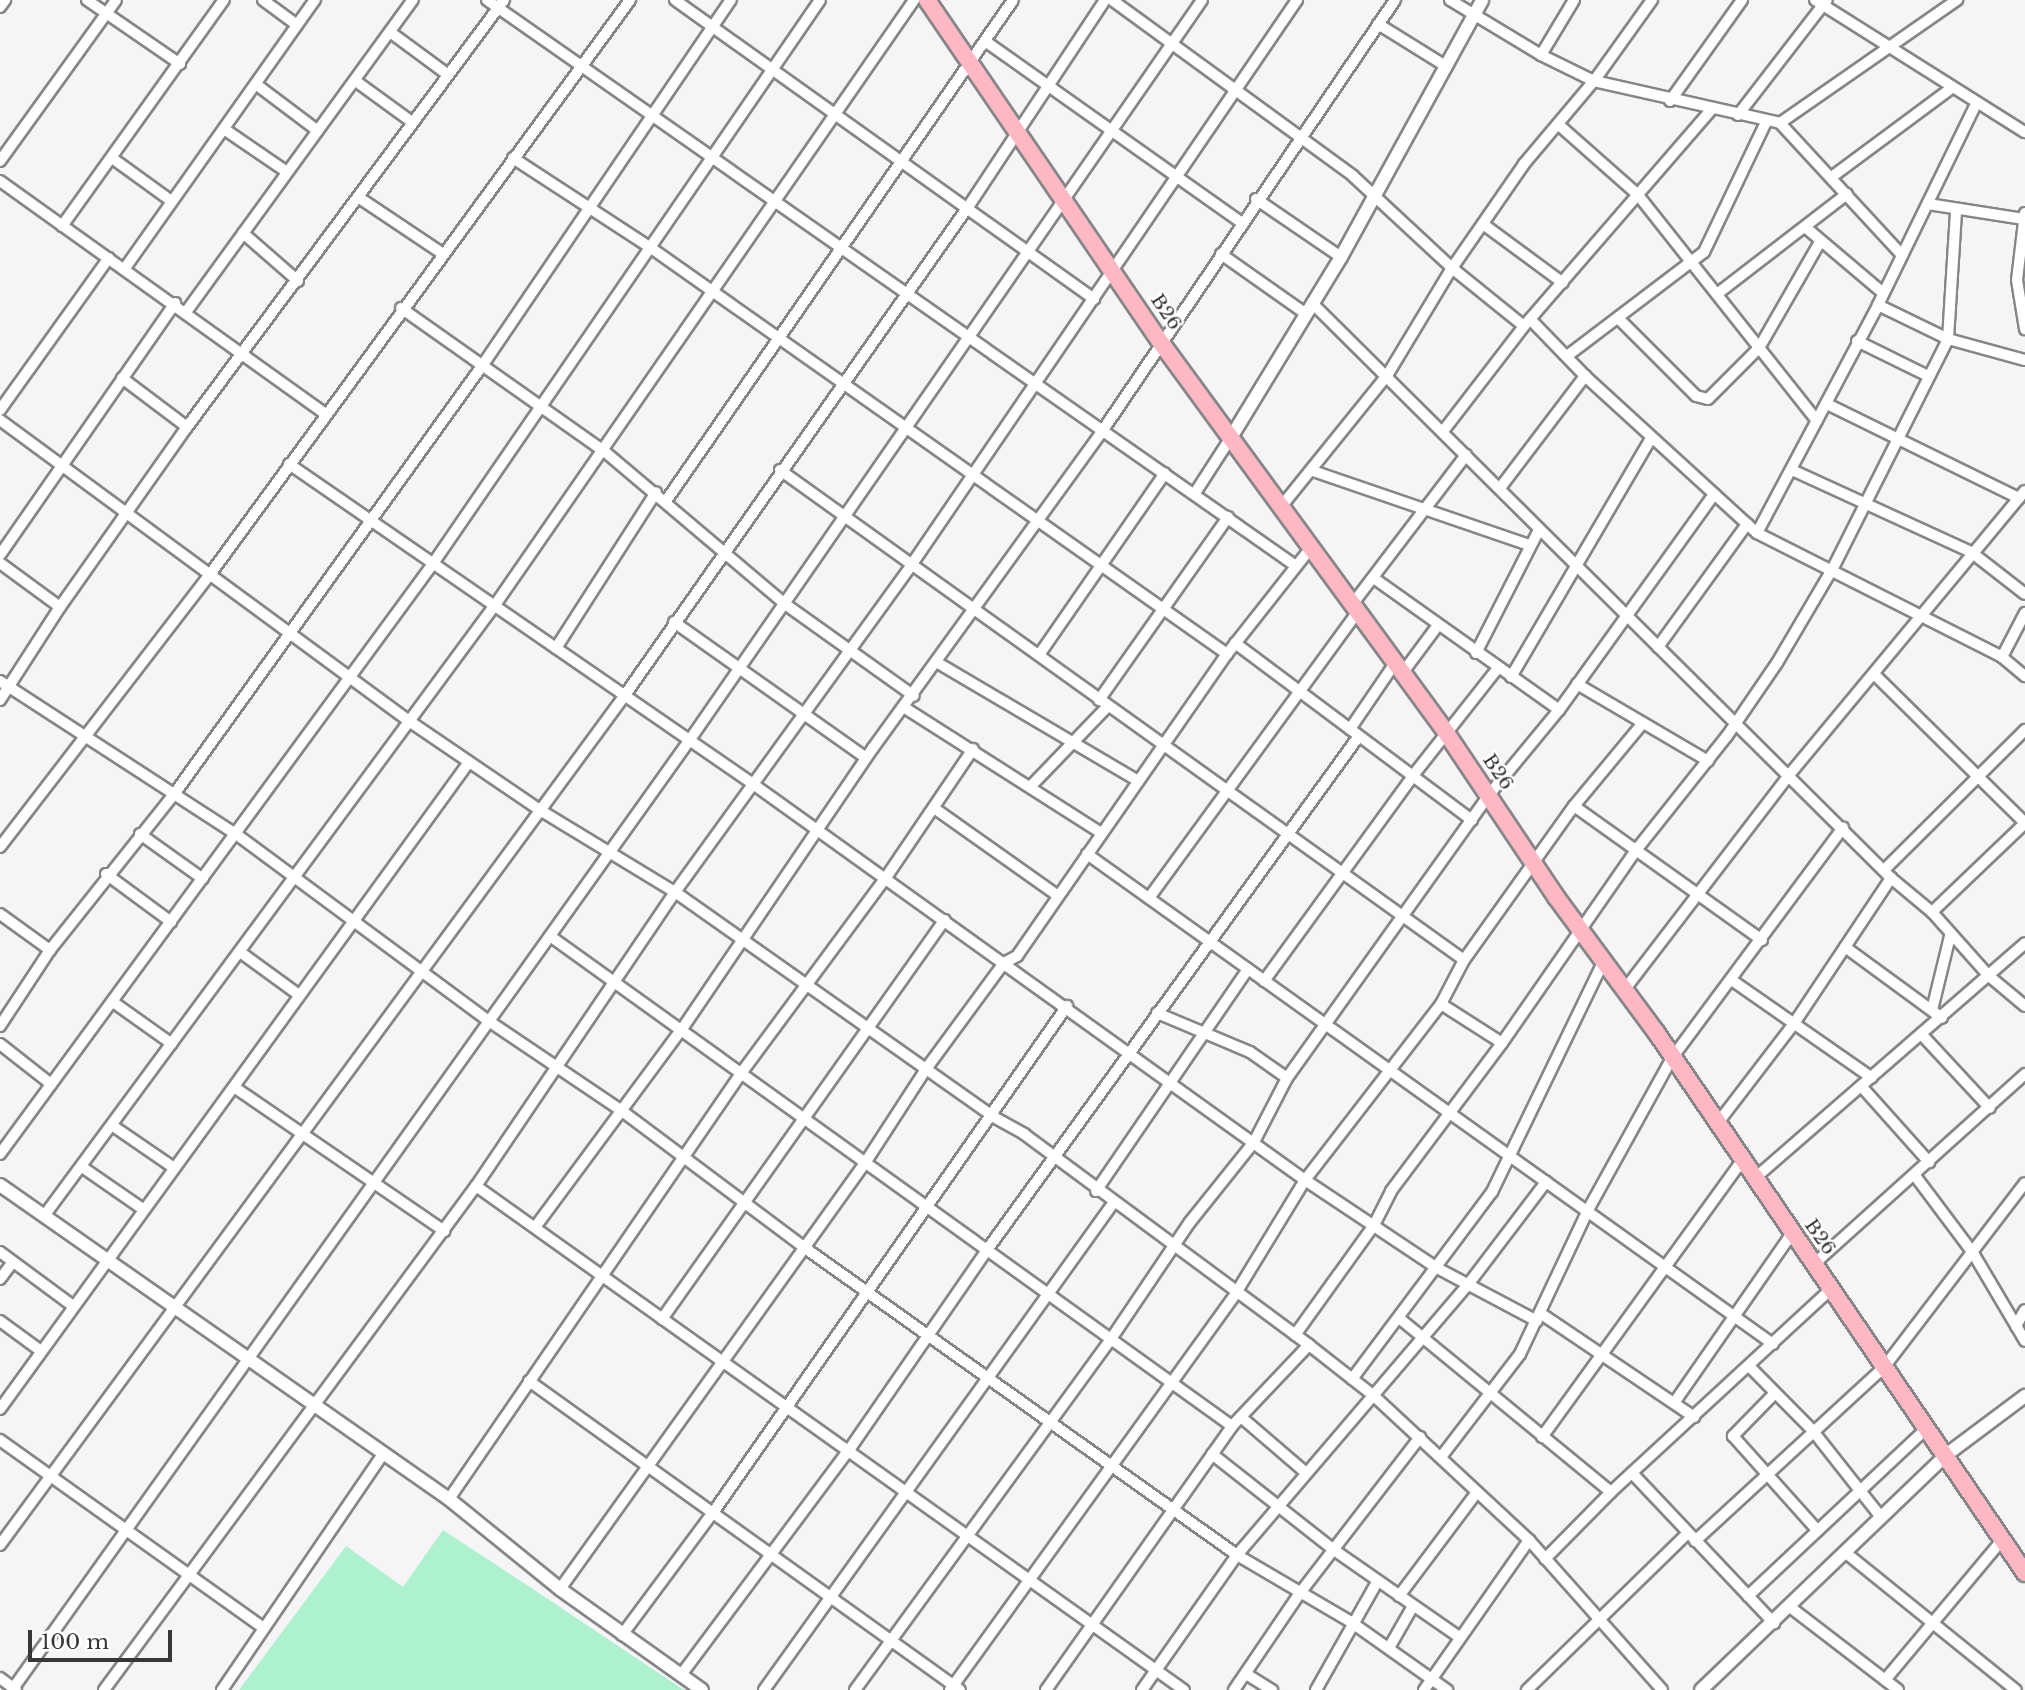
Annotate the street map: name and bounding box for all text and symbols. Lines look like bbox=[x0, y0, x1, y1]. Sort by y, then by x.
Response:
street label: B26 bbox=[1146, 290, 1186, 334]
street label: B26 bbox=[1478, 750, 1518, 794]
street label: B26 bbox=[1800, 1215, 1840, 1259]
scale bar bbox=[32, 1616, 175, 1660]
text: 100 m bbox=[41, 1629, 109, 1655]

